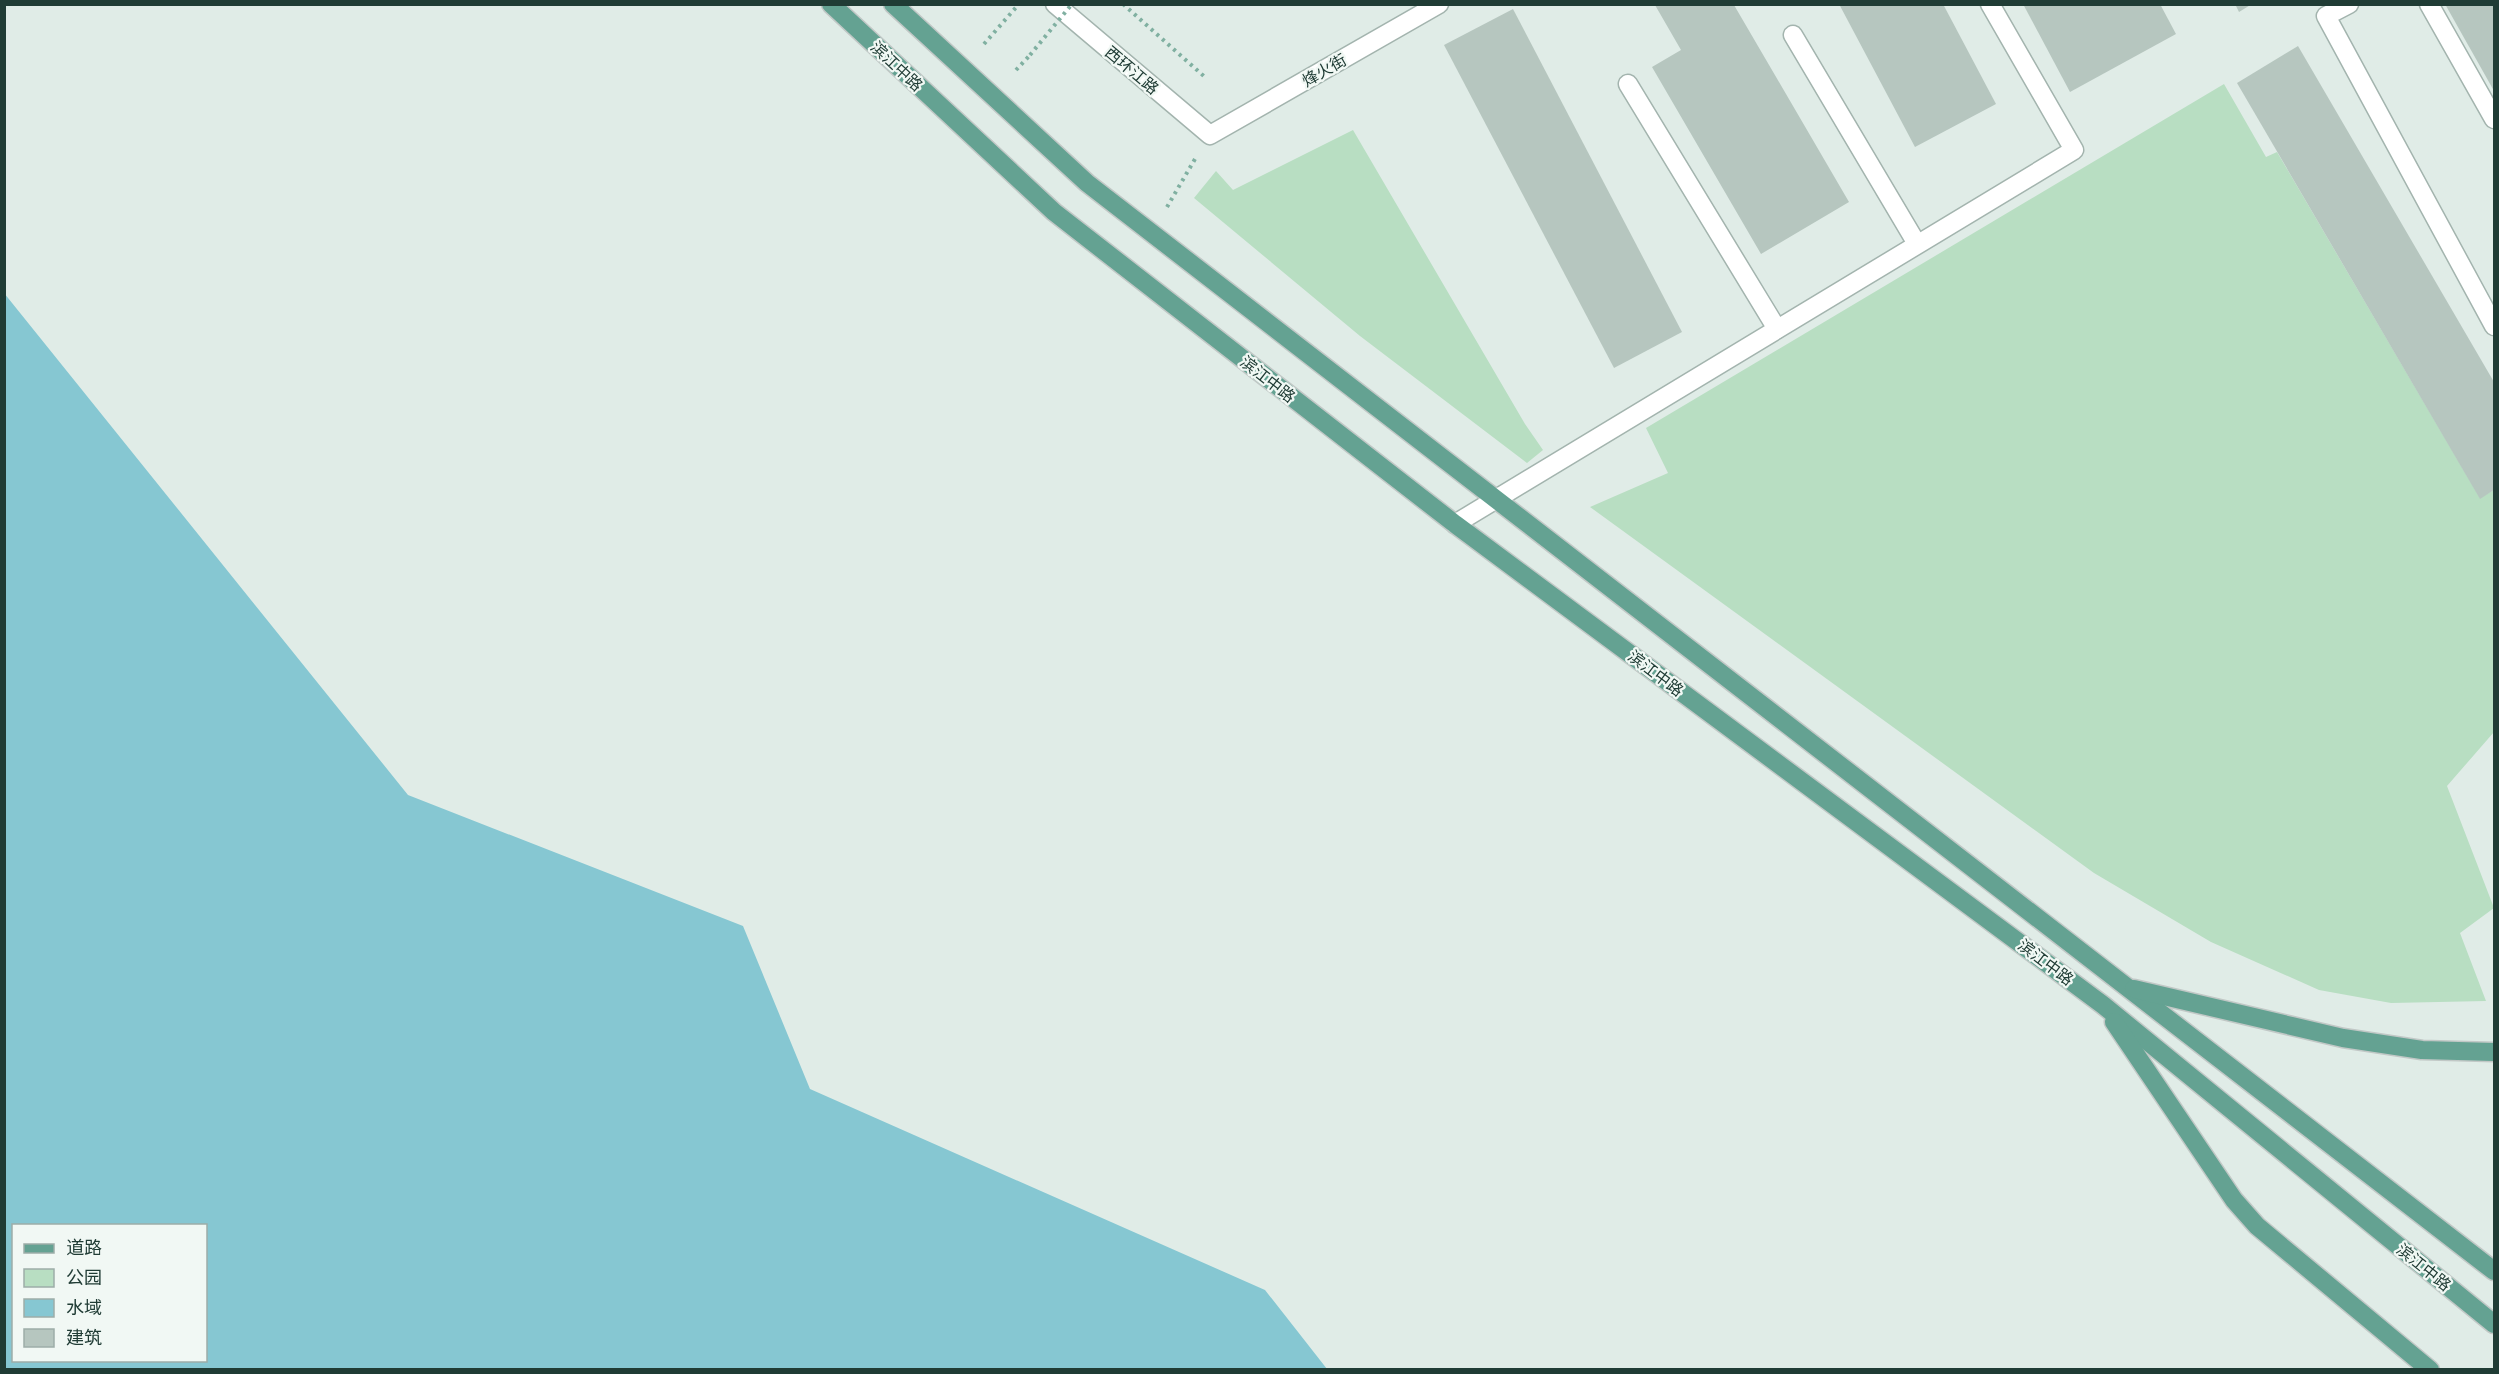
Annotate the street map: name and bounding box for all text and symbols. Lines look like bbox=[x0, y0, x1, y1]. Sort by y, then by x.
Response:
street label: 滨江中路 bbox=[867, 38, 927, 94]
street label: 西环江路 bbox=[1102, 43, 1162, 97]
street label: 烽火街 bbox=[1299, 50, 1349, 90]
street label: 滨江中路 bbox=[1237, 352, 1299, 406]
street label: 滨江中路 bbox=[1625, 647, 1687, 699]
street label: 滨江中路 bbox=[2015, 936, 2077, 988]
legend bbox=[12, 1224, 207, 1362]
text: 道路 bbox=[66, 1237, 102, 1258]
street label: 滨江中路 bbox=[2393, 1240, 2455, 1294]
text: 公园 bbox=[66, 1267, 102, 1288]
text: 水域 bbox=[66, 1297, 102, 1318]
text: 建筑 bbox=[66, 1327, 102, 1348]

